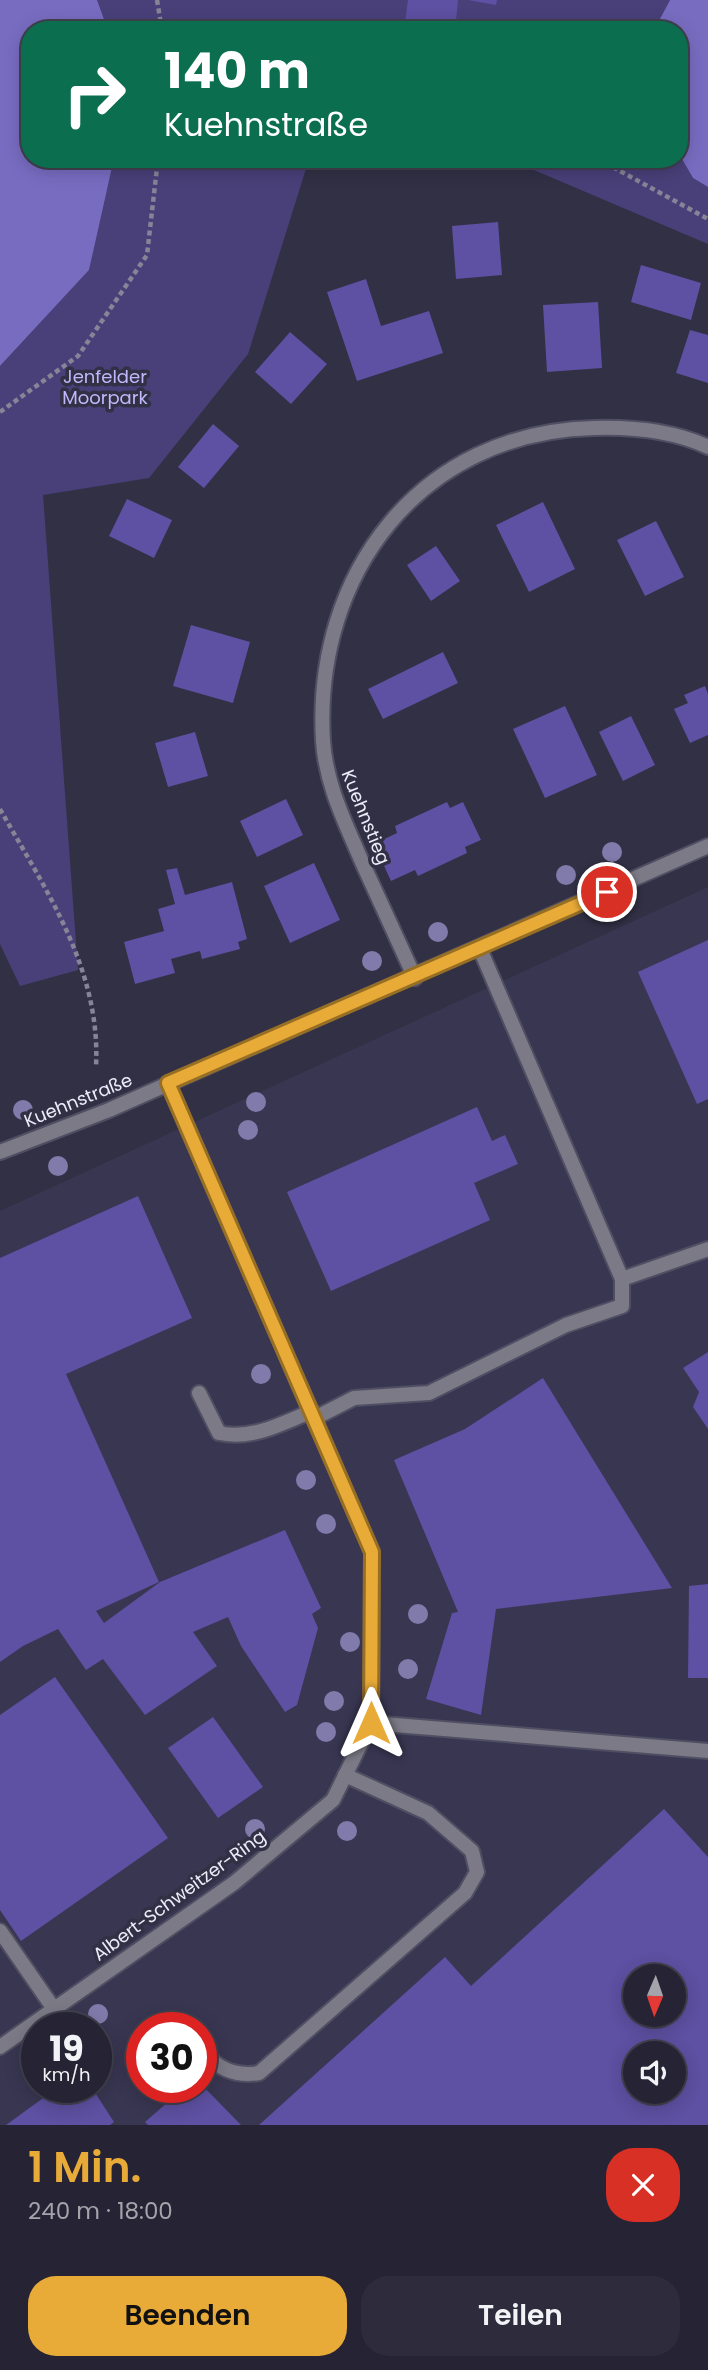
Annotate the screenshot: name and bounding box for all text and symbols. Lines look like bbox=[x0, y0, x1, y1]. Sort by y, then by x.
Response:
text: 140 m bbox=[164, 37, 310, 105]
icon: right bbox=[49, 49, 140, 140]
text: Kuehnstraße bbox=[164, 102, 368, 147]
park label: Jenfelder Moorpark bbox=[62, 364, 149, 410]
street label: Kuehnstieg bbox=[336, 766, 396, 868]
pin bbox=[577, 862, 637, 922]
icon: arrive bbox=[588, 873, 626, 911]
street label: Kuehnstraße bbox=[20, 1067, 136, 1133]
position arrow bbox=[334, 1686, 408, 1760]
street label: Albert-Schweitzer-Ring bbox=[88, 1824, 270, 1966]
north arrow bbox=[623, 1964, 686, 2026]
map controls bbox=[623, 1964, 686, 2104]
speed limit sign: 30 bbox=[126, 2012, 217, 2103]
text: 19 bbox=[49, 2024, 84, 2073]
button: sound bbox=[623, 2041, 686, 2104]
text: km/h bbox=[43, 2062, 90, 2087]
text: 1 Min. bbox=[28, 2138, 141, 2197]
button: close bbox=[606, 2148, 680, 2222]
text: 240 m · 18:00 bbox=[28, 2195, 173, 2227]
button: Beenden bbox=[28, 2276, 347, 2356]
button: Teilen bbox=[361, 2276, 680, 2356]

